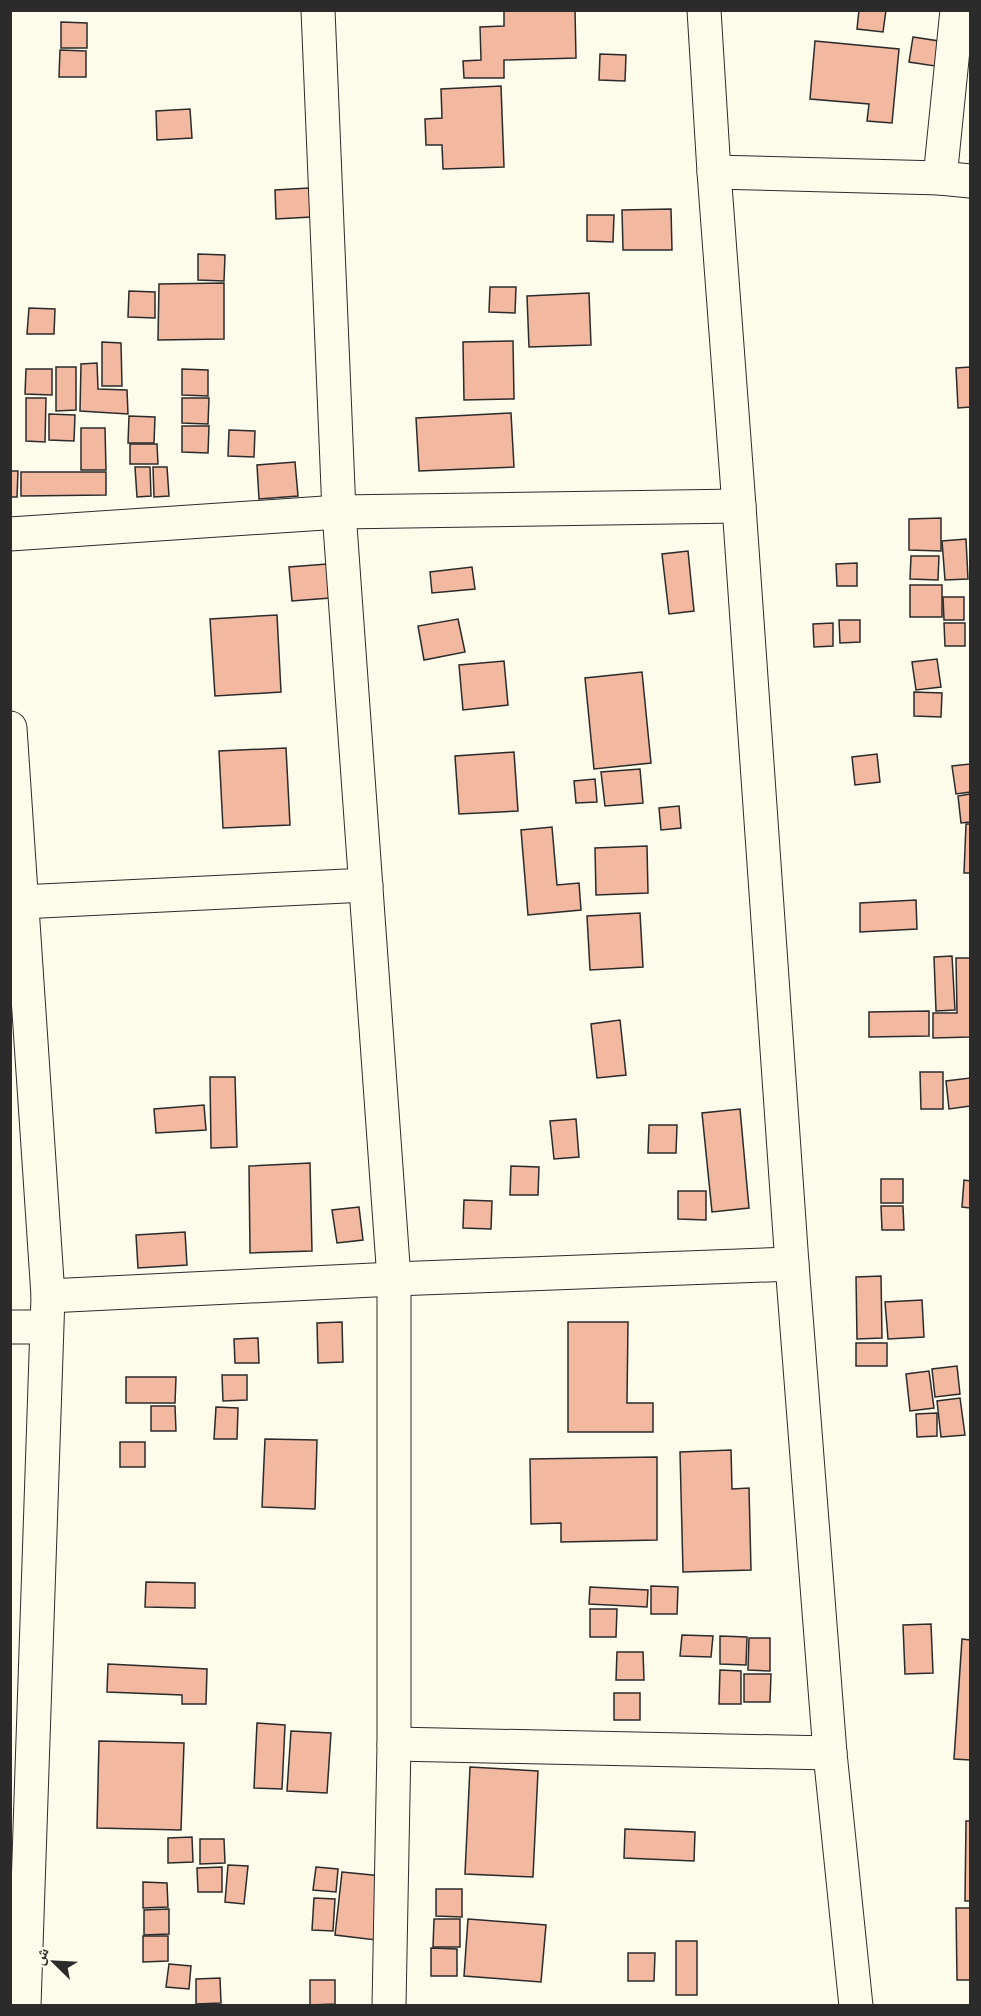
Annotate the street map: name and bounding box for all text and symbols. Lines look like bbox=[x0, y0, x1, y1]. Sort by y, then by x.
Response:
north arrow bbox=[24, 1932, 84, 1992]
text: ش bbox=[28, 1944, 53, 1968]

